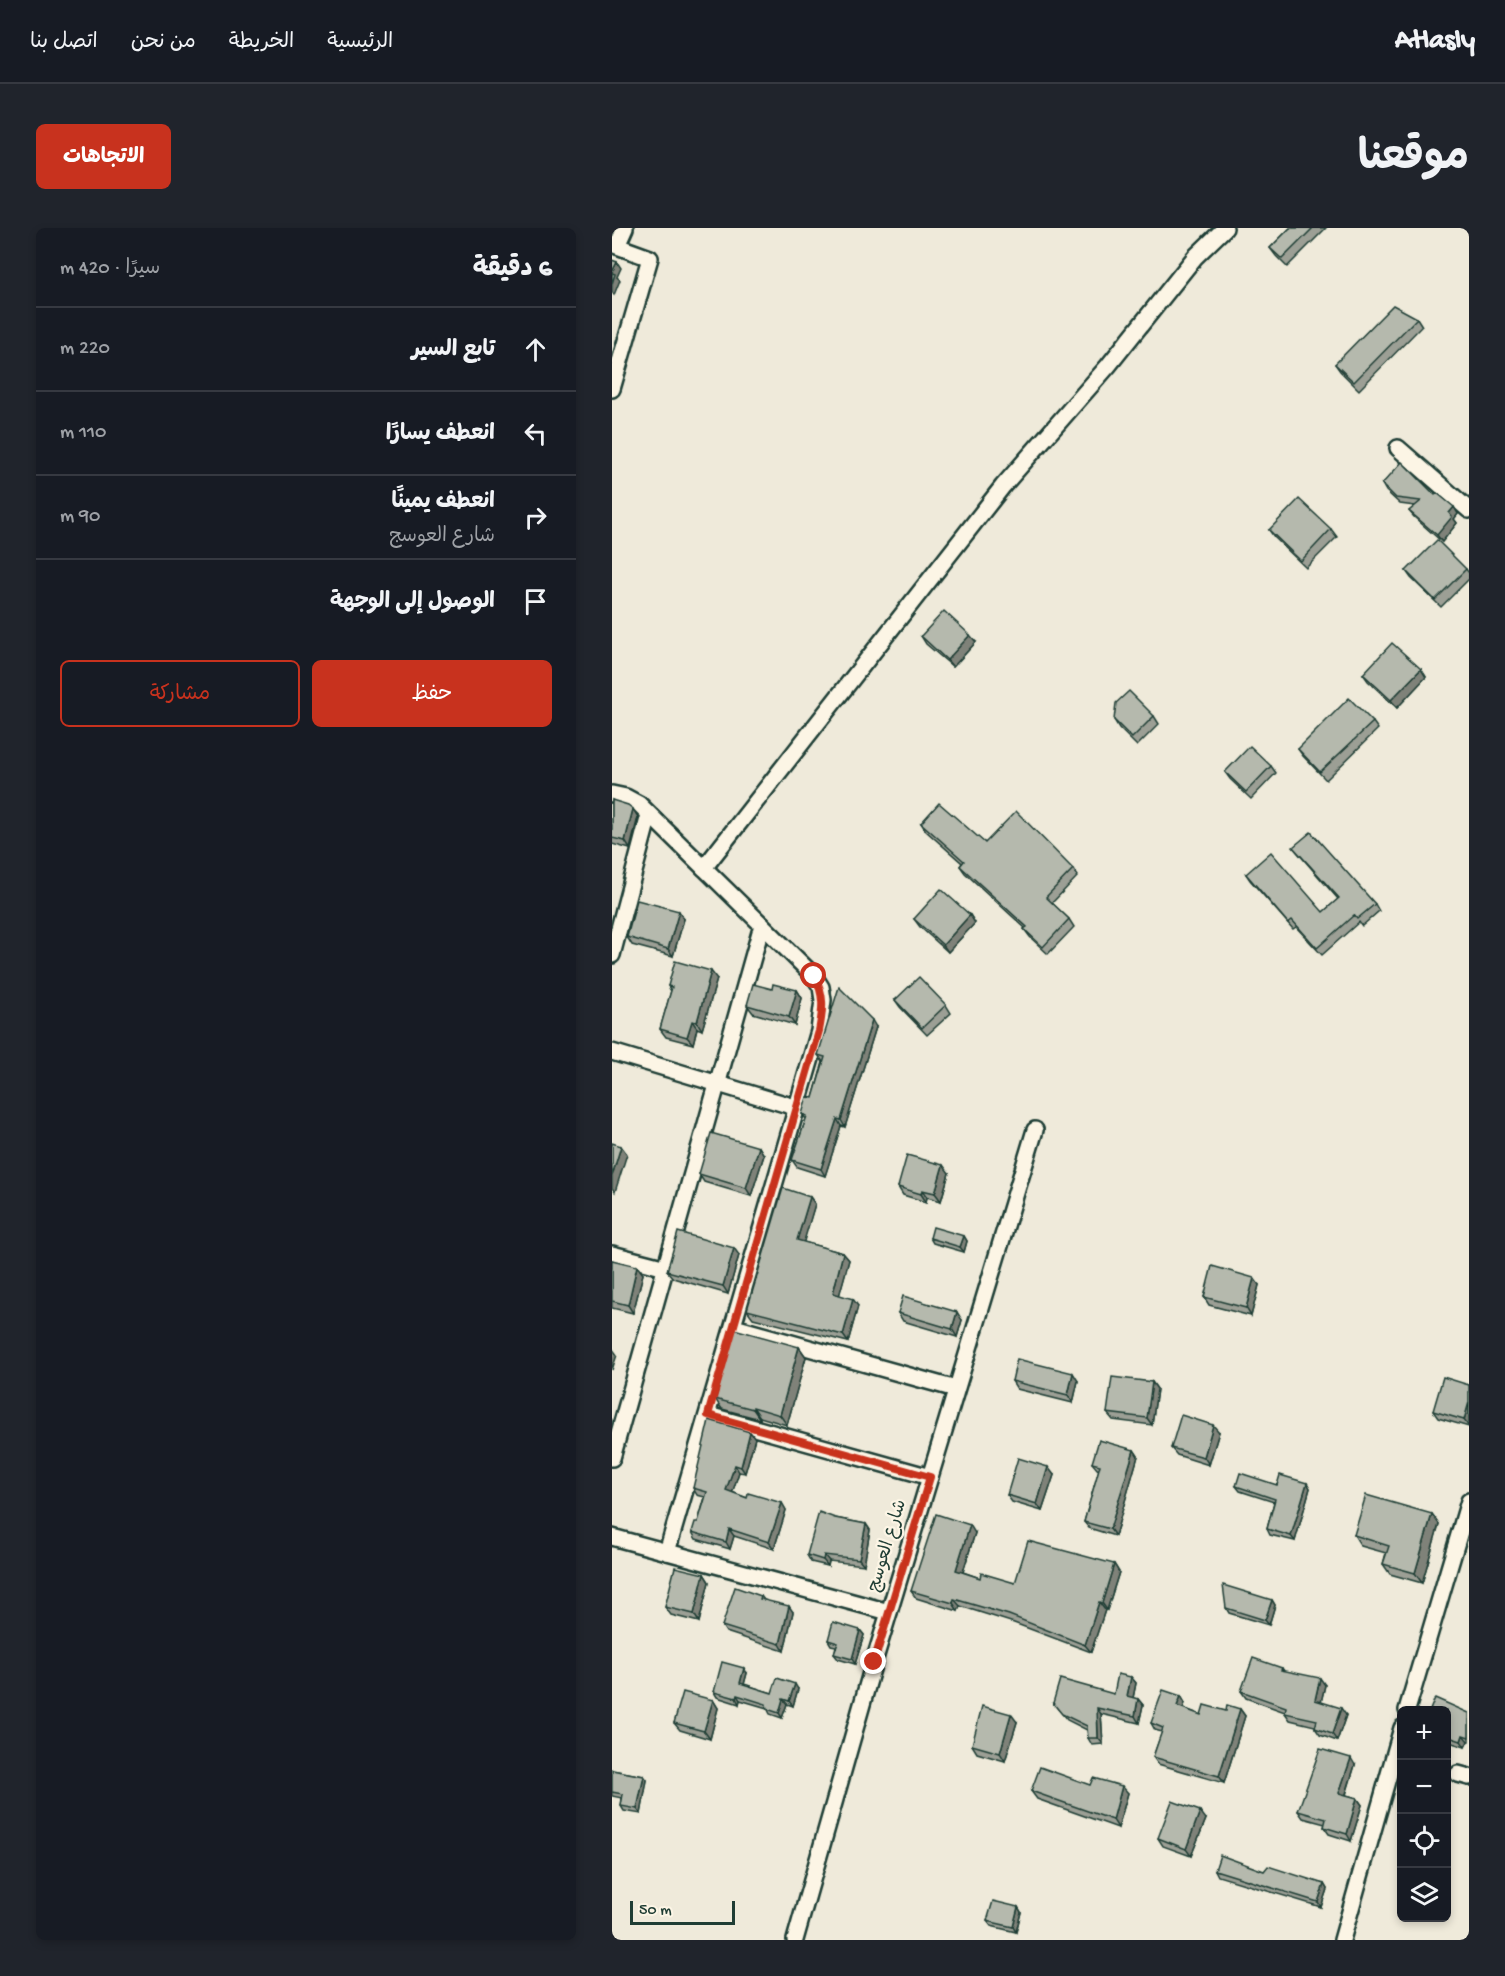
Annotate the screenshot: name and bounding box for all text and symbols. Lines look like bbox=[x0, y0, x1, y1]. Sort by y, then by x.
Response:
text: Atlasly bbox=[1395, 25, 1475, 58]
text: اتصل بنا bbox=[30, 31, 98, 56]
text: من نحن bbox=[131, 31, 196, 56]
text: الخريطة bbox=[229, 31, 294, 56]
text: الرئيسية bbox=[327, 31, 393, 56]
button: الاتجاهات bbox=[36, 124, 171, 189]
text: موقعنا bbox=[1358, 136, 1469, 185]
text: 6 دقيقة bbox=[473, 255, 552, 286]
text: سيرًا · 420 m bbox=[60, 258, 160, 281]
icon: ahead bbox=[519, 333, 552, 366]
text: 220 m bbox=[60, 338, 110, 361]
text: تابع السير bbox=[411, 338, 495, 364]
icon: left bbox=[519, 417, 552, 450]
text: 110 m bbox=[60, 422, 106, 445]
text: انعطف يسارًا bbox=[386, 422, 495, 448]
text: انعطف يمينًا bbox=[392, 490, 495, 516]
icon: right bbox=[519, 501, 552, 534]
text: 90 m bbox=[60, 506, 100, 529]
text: شارع العوسج bbox=[389, 526, 495, 549]
icon: arrive bbox=[519, 585, 552, 618]
text: الوصول إلى الوجهة bbox=[330, 590, 495, 616]
button: مشاركة bbox=[60, 660, 300, 727]
button: حفظ bbox=[312, 660, 552, 727]
route start bbox=[800, 962, 826, 988]
street label: شارع العوسج bbox=[864, 1497, 912, 1595]
route end bbox=[860, 1648, 886, 1674]
map controls bbox=[1397, 1706, 1451, 1922]
button: + bbox=[1397, 1706, 1451, 1760]
button: − bbox=[1397, 1760, 1451, 1814]
button: locate bbox=[1397, 1814, 1451, 1868]
button: layers bbox=[1397, 1868, 1451, 1922]
scale bar bbox=[630, 1898, 735, 1926]
text: 50 m bbox=[639, 1902, 672, 1921]

